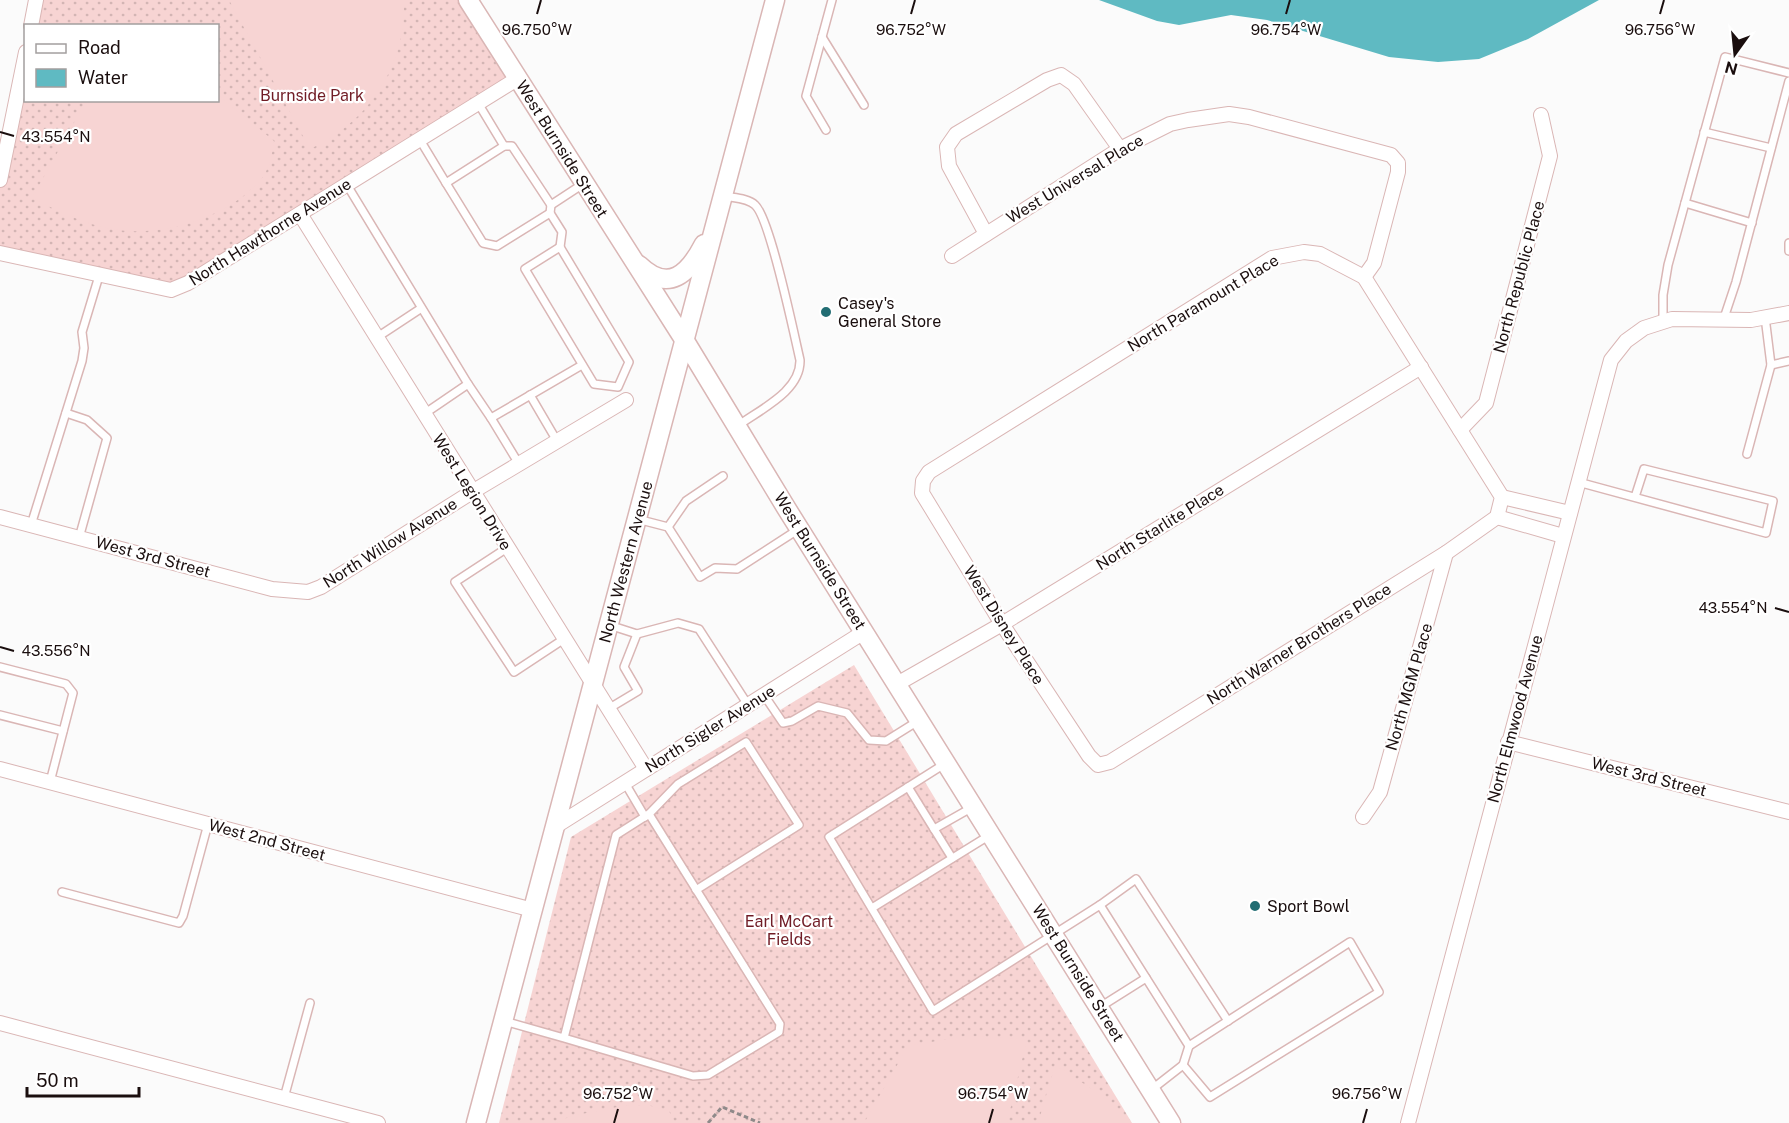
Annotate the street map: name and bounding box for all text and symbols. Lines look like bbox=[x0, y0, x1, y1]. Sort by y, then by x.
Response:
text: 96.750°W bbox=[502, 21, 572, 38]
text: 96.752°W bbox=[876, 21, 946, 38]
text: 96.754°W bbox=[1251, 21, 1321, 38]
text: 96.756°W bbox=[1625, 21, 1695, 38]
legend bbox=[24, 24, 219, 102]
north arrow bbox=[1705, 24, 1765, 84]
text: Road bbox=[78, 37, 121, 58]
text: N bbox=[1723, 57, 1740, 79]
text: Water bbox=[78, 67, 128, 88]
street label: West Burnside Street bbox=[512, 77, 612, 221]
park label: Burnside Park bbox=[260, 86, 364, 105]
text: 43.554°N bbox=[21, 128, 91, 145]
street label: West Universal Place bbox=[1003, 131, 1147, 227]
street label: North Hawthorne Avenue bbox=[185, 174, 355, 290]
street label: North Republic Place bbox=[1489, 199, 1549, 355]
street label: North Paramount Place bbox=[1124, 250, 1282, 356]
place label: Casey's General Store bbox=[838, 294, 941, 331]
marker: Casey's General Store bbox=[819, 305, 833, 319]
street label: West Legion Drive bbox=[428, 430, 516, 554]
street label: North Western Avenue bbox=[595, 479, 657, 645]
street label: North Starlite Place bbox=[1093, 480, 1227, 574]
street label: West Burnside Street bbox=[770, 489, 870, 633]
street label: North Willow Avenue bbox=[319, 494, 461, 592]
street label: West 3rd Street bbox=[94, 533, 212, 581]
street label: West Disney Place bbox=[960, 562, 1048, 688]
street label: North Warner Brothers Place bbox=[1203, 579, 1395, 709]
text: 43.554°N bbox=[1698, 599, 1768, 616]
street label: North MGM Place bbox=[1382, 621, 1436, 753]
street label: North Elmwood Avenue bbox=[1483, 633, 1547, 805]
text: 43.556°N bbox=[21, 642, 91, 659]
street label: North Sigler Avenue bbox=[642, 681, 778, 777]
street label: West 3rd Street bbox=[1589, 754, 1709, 800]
street label: West 2nd Street bbox=[206, 815, 328, 865]
place label: Sport Bowl bbox=[1267, 897, 1350, 916]
marker: Sport Bowl bbox=[1248, 899, 1262, 913]
street label: West Burnside Street bbox=[1028, 901, 1128, 1045]
park label: Earl McCart Fields bbox=[745, 912, 833, 949]
scale bar bbox=[27, 1060, 140, 1098]
text: 50 m bbox=[36, 1070, 79, 1091]
text: 96.752°W bbox=[583, 1085, 653, 1102]
text: 96.754°W bbox=[958, 1085, 1028, 1102]
text: 96.756°W bbox=[1332, 1085, 1402, 1102]

